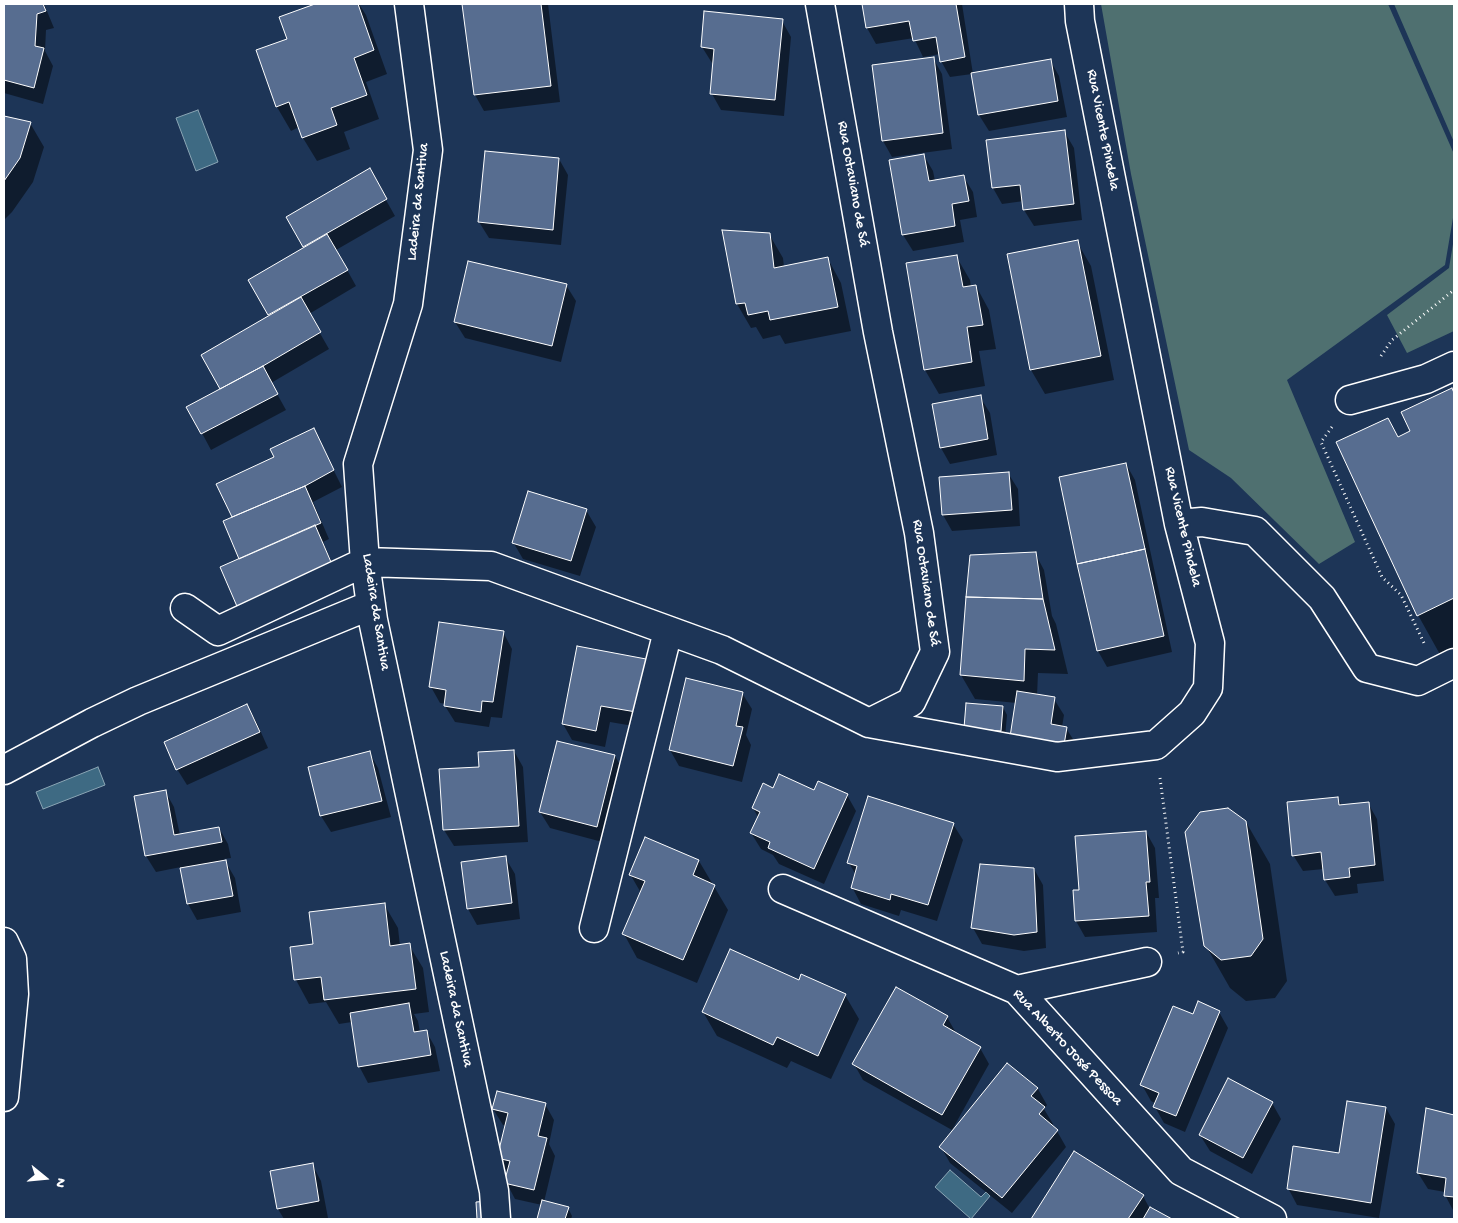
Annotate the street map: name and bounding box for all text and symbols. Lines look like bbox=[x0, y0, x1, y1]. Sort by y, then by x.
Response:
street label: Rua Vicente Pindela bbox=[1081, 68, 1123, 192]
street label: Rua Octaviano de Sá bbox=[832, 120, 872, 248]
street label: Ladeira da Santiva bbox=[404, 142, 434, 262]
street label: Rua Vicente Pindela bbox=[1159, 465, 1205, 589]
street label: Rua Octaviano de Sá bbox=[907, 519, 943, 647]
street label: Ladeira da Santiva bbox=[357, 552, 393, 672]
street label: Ladeira da Santiva bbox=[434, 949, 476, 1069]
street label: Rua Alberto José Pessoa bbox=[1008, 986, 1126, 1110]
north arrow bbox=[20, 1153, 70, 1203]
text: N bbox=[50, 1176, 69, 1189]

